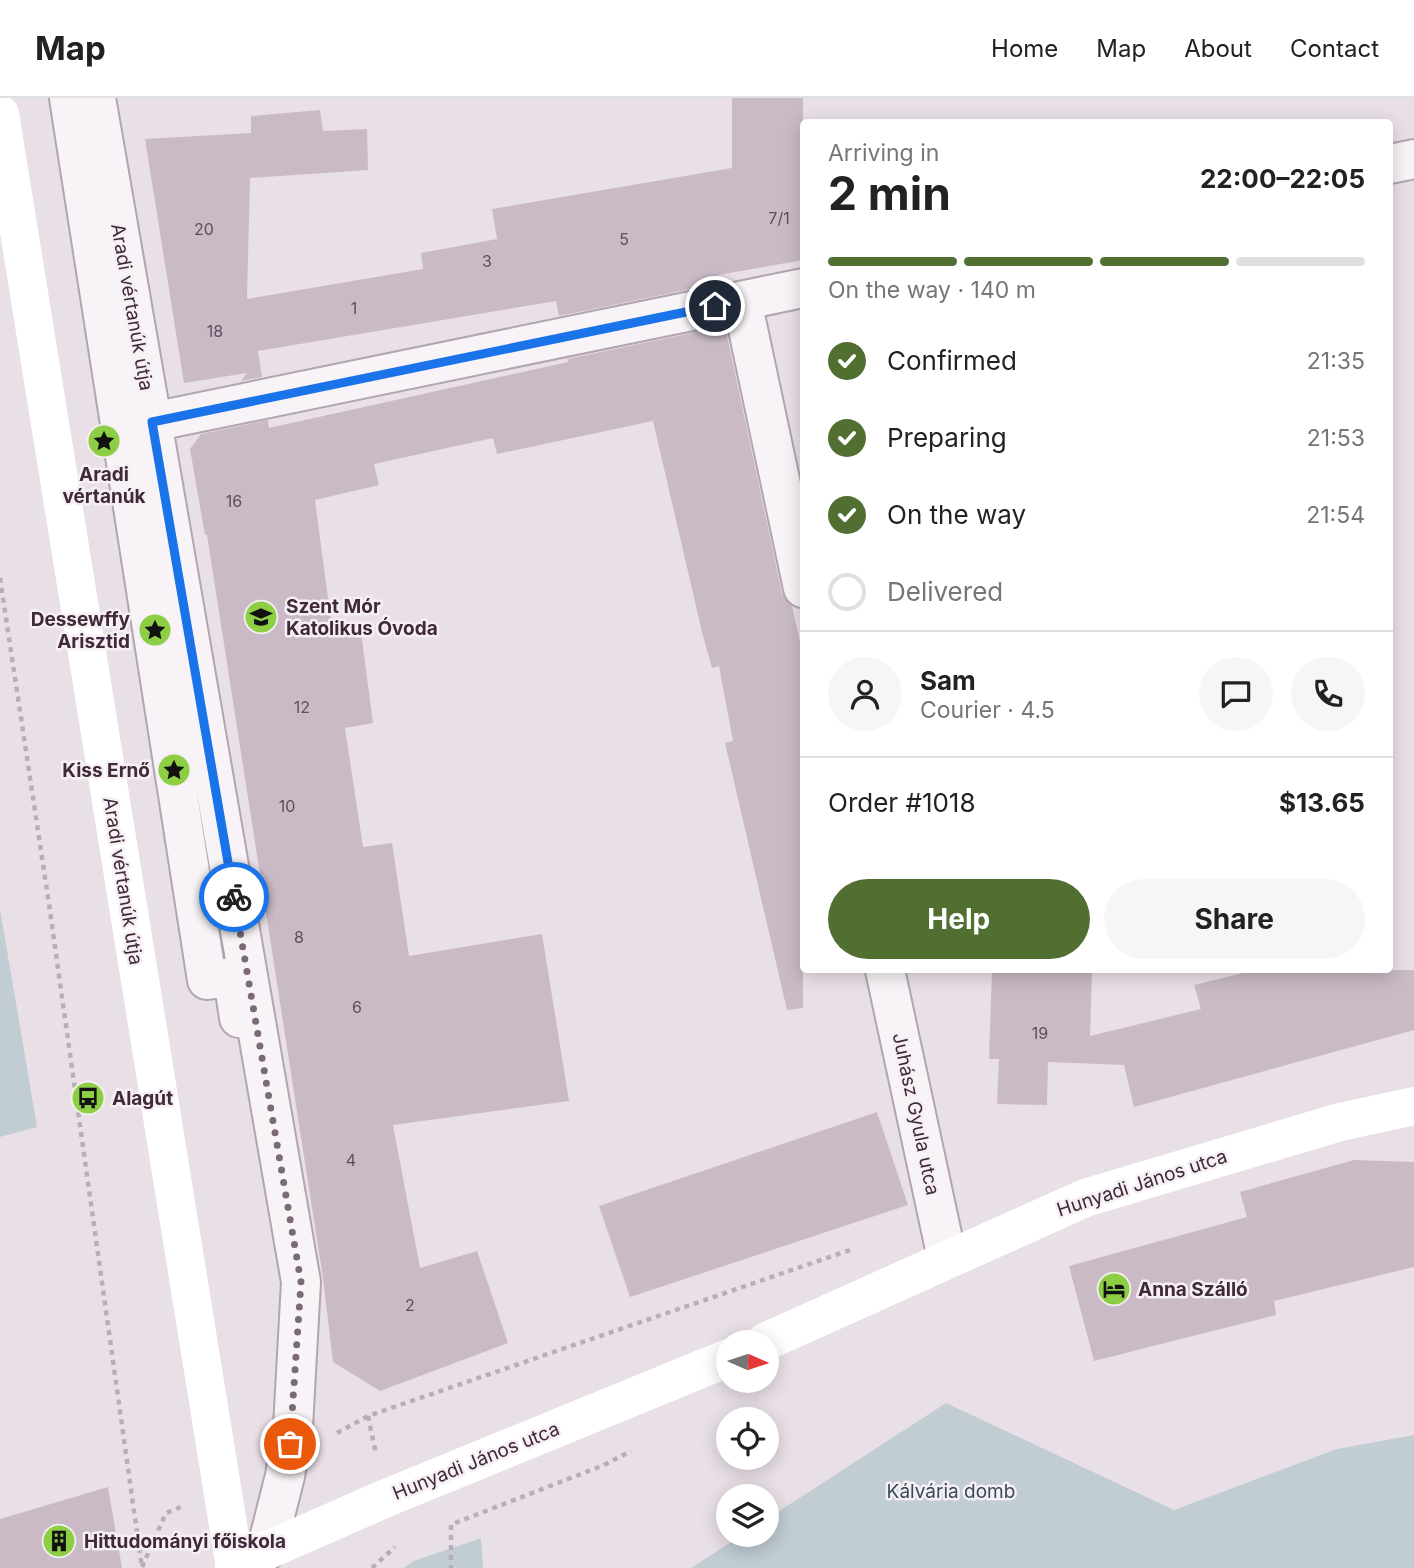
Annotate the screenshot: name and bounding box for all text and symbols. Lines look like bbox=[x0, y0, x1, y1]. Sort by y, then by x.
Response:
text: Map bbox=[35, 28, 106, 68]
text: Home bbox=[991, 34, 1058, 63]
text: Map bbox=[1096, 34, 1146, 63]
text: About bbox=[1184, 34, 1252, 63]
text: Contact bbox=[1290, 34, 1379, 63]
text: Arriving in bbox=[828, 139, 939, 167]
text: 22:00–22:05 bbox=[1200, 163, 1365, 194]
text: 2 min bbox=[828, 165, 951, 221]
house number: 7/1 bbox=[768, 208, 790, 228]
house number: 20 bbox=[194, 219, 214, 239]
street label: Aradi vértanúk útja bbox=[106, 222, 158, 392]
house number: 5 bbox=[619, 229, 629, 249]
house number: 3 bbox=[482, 251, 492, 271]
pin bbox=[685, 276, 745, 336]
text: On the way · 140 m bbox=[828, 276, 1036, 304]
icon: home bbox=[696, 287, 734, 325]
house number: 1 bbox=[351, 298, 357, 318]
house number: 18 bbox=[207, 321, 223, 341]
icon: check bbox=[828, 342, 866, 380]
text: Confirmed bbox=[887, 345, 1017, 376]
text: 21:35 bbox=[1307, 347, 1365, 375]
icon: check bbox=[828, 419, 866, 457]
place icon: Aradi vértanúk bbox=[85, 422, 123, 460]
text: Preparing bbox=[887, 422, 1007, 453]
text: 21:53 bbox=[1307, 424, 1365, 452]
place label: Aradi vértanúk bbox=[62, 463, 146, 508]
house number: 16 bbox=[226, 491, 242, 511]
icon: check bbox=[828, 496, 866, 534]
text: On the way bbox=[887, 499, 1026, 530]
text: 21:54 bbox=[1306, 501, 1365, 529]
text: Delivered bbox=[887, 576, 1003, 607]
place label: Szent Mór Katolikus Óvoda bbox=[286, 595, 438, 640]
school or university icon: Szent Mór Katolikus Óvoda bbox=[242, 598, 280, 636]
place label: Dessewffy Arisztid bbox=[31, 608, 131, 653]
place icon: Dessewffy Arisztid bbox=[136, 611, 174, 649]
button: person bbox=[828, 657, 902, 731]
button: chat bbox=[1199, 657, 1273, 731]
button: phone bbox=[1291, 657, 1365, 731]
text: Sam bbox=[920, 665, 976, 696]
text: Courier · 4.5 bbox=[920, 696, 1055, 724]
house number: 12 bbox=[294, 697, 310, 717]
place icon: Kiss Ernő bbox=[155, 751, 193, 789]
place label: Kiss Ernő bbox=[62, 759, 150, 782]
text: Order #1018 bbox=[828, 787, 976, 818]
text: $13.65 bbox=[1279, 787, 1365, 818]
street label: Aradi vértanúk útja bbox=[98, 796, 148, 966]
house number: 10 bbox=[279, 796, 295, 816]
courier bbox=[199, 862, 269, 932]
icon: bike bbox=[215, 878, 253, 916]
button: Help bbox=[828, 879, 1090, 959]
button: Share bbox=[1104, 879, 1365, 959]
house number: 8 bbox=[294, 927, 304, 947]
house number: 6 bbox=[352, 997, 362, 1017]
house number: 19 bbox=[1032, 1023, 1048, 1043]
street label: Juhász Gyula utca bbox=[888, 1031, 944, 1197]
bus stop icon: Alagút bbox=[69, 1079, 107, 1117]
place label: Alagút bbox=[112, 1087, 173, 1110]
street label: Hunyadi János utca bbox=[1054, 1145, 1230, 1221]
house number: 4 bbox=[346, 1150, 356, 1170]
hotel icon: Anna Szálló bbox=[1095, 1270, 1133, 1308]
place label: Anna Szálló bbox=[1138, 1278, 1248, 1301]
house number: 2 bbox=[405, 1295, 415, 1315]
north arrow bbox=[716, 1330, 779, 1393]
map controls bbox=[716, 1330, 779, 1547]
button: locate bbox=[716, 1407, 779, 1470]
pin bbox=[260, 1414, 320, 1474]
street label: Hunyadi János utca bbox=[389, 1417, 563, 1505]
icon: bag bbox=[271, 1425, 309, 1463]
park label: Kálvária domb bbox=[887, 1480, 1015, 1503]
button: layers bbox=[716, 1484, 779, 1547]
building icon: Hittudományi főiskola bbox=[40, 1522, 78, 1560]
place label: Hittudományi főiskola bbox=[84, 1530, 286, 1553]

